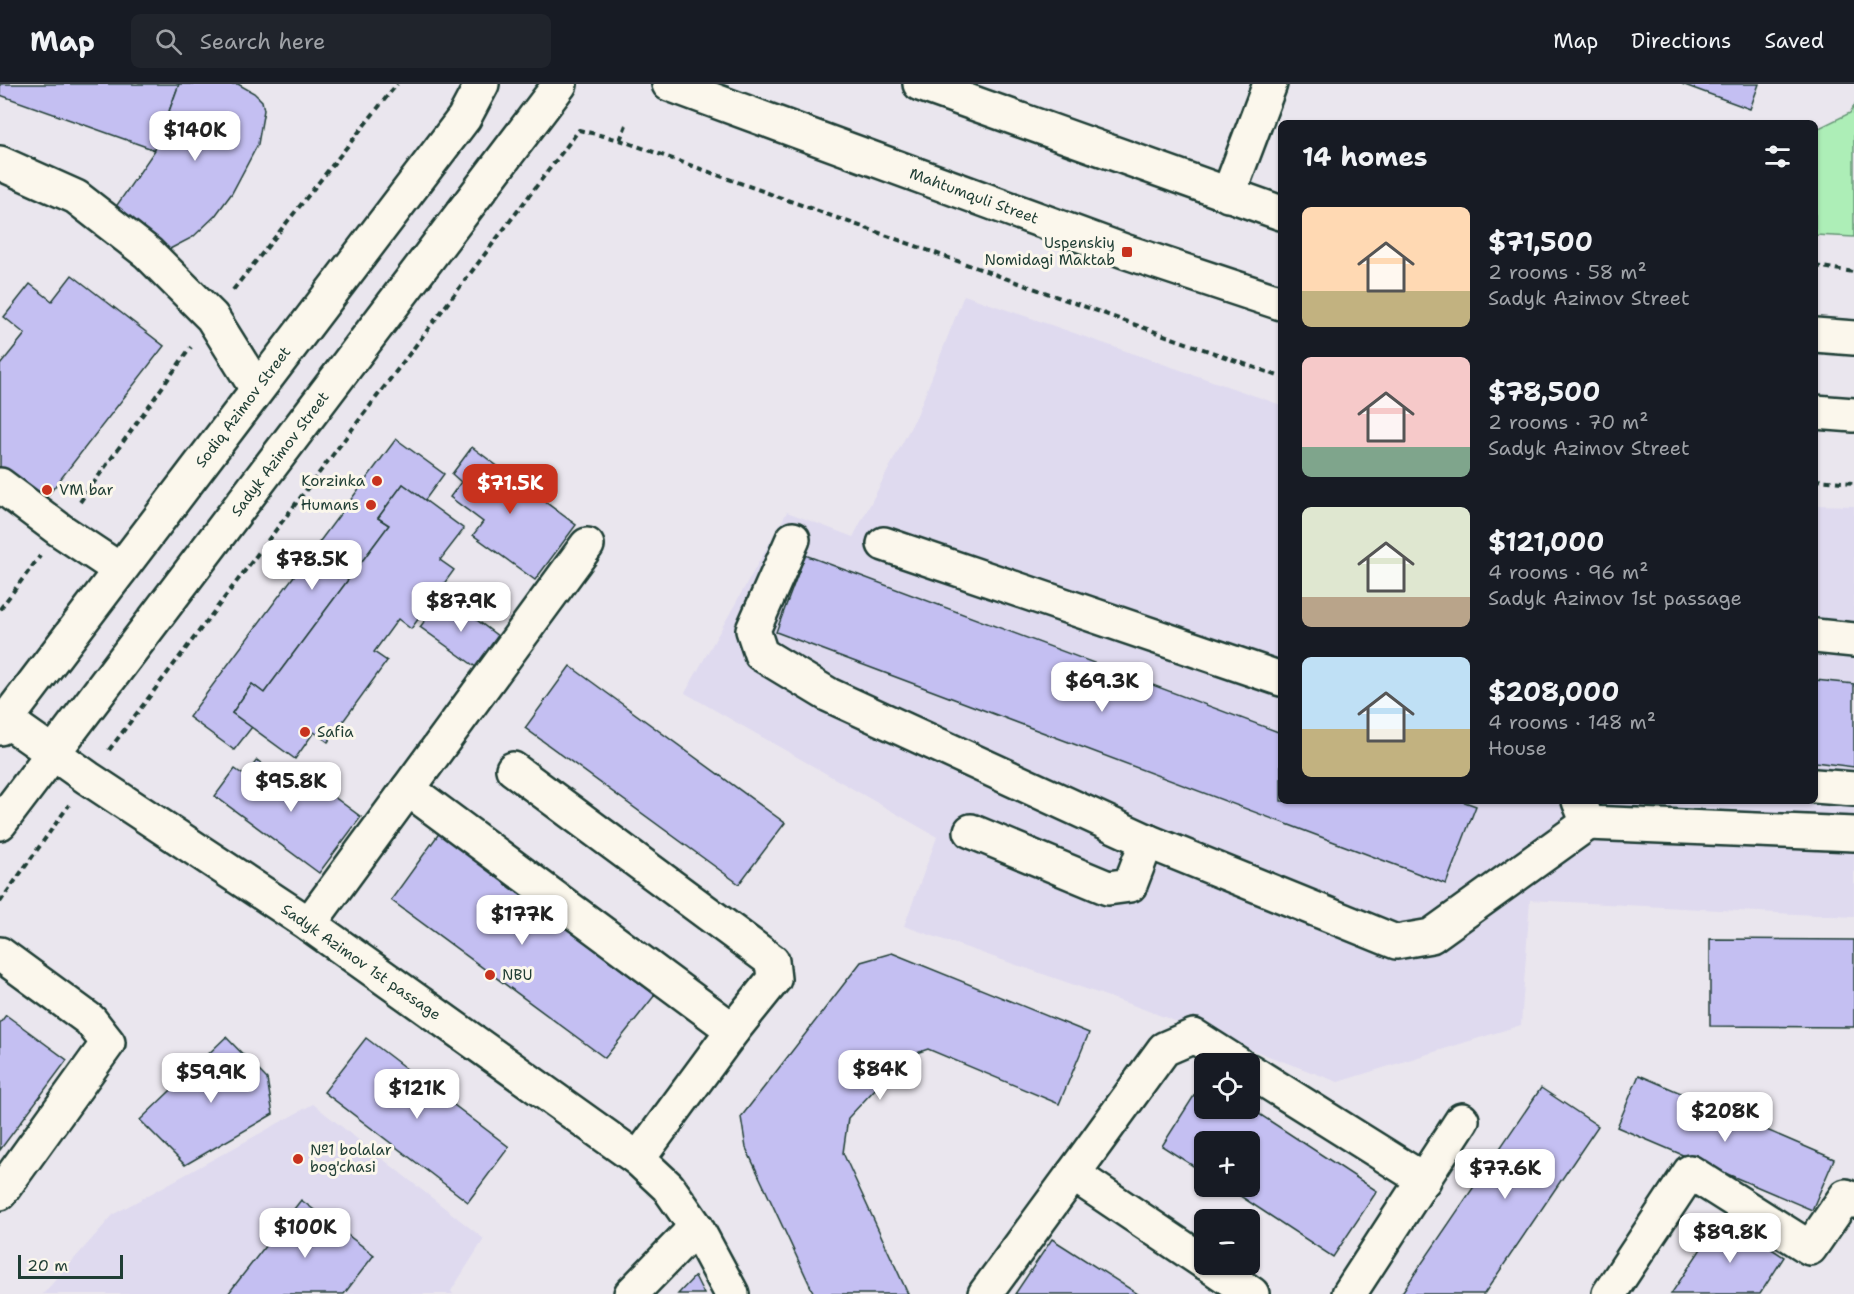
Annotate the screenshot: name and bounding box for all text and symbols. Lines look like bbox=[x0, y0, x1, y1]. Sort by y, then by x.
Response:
search box bbox=[131, 14, 551, 68]
text: Map bbox=[30, 22, 95, 60]
icon: search bbox=[152, 25, 185, 58]
text: Search here bbox=[200, 27, 325, 56]
text: Map bbox=[1553, 27, 1598, 55]
text: Directions bbox=[1631, 27, 1731, 55]
text: Saved bbox=[1764, 27, 1824, 55]
pin: $140K bbox=[153, 111, 237, 162]
text: $140K bbox=[163, 117, 227, 143]
text: 14 homes bbox=[1302, 139, 1428, 174]
icon: filters bbox=[1761, 140, 1794, 173]
street label: Mahtumquli Street bbox=[907, 163, 1041, 229]
text: $71,500 bbox=[1488, 224, 1593, 259]
icon: home bbox=[1350, 231, 1422, 303]
place label: Uspenskiy Nomidagi Maktab bbox=[984, 233, 1115, 270]
marker: Uspenskiy Nomidagi Maktab bbox=[1120, 245, 1134, 259]
text: 2 rooms · 58 m² bbox=[1488, 259, 1647, 285]
text: Sadyk Azimov Street bbox=[1488, 285, 1690, 311]
street label: Sodiq Azimov Street bbox=[191, 342, 295, 472]
text: $78,500 bbox=[1488, 374, 1600, 409]
icon: home bbox=[1350, 381, 1422, 453]
street label: Sadyk Azimov Street bbox=[227, 388, 333, 520]
text: 2 rooms · 70 m² bbox=[1488, 409, 1649, 435]
text: Sadyk Azimov Street bbox=[1488, 435, 1690, 461]
pin: $71.5K bbox=[461, 464, 559, 515]
text: $71.5K bbox=[477, 470, 543, 496]
place label: Korzinka bbox=[301, 471, 366, 491]
marker: Korzinka bbox=[370, 474, 384, 488]
place label: VM bar bbox=[59, 480, 114, 500]
marker: VM bar bbox=[40, 483, 54, 497]
place label: Humans bbox=[301, 495, 359, 515]
marker: Humans bbox=[364, 498, 378, 512]
text: $121,000 bbox=[1488, 524, 1605, 559]
icon: home bbox=[1350, 531, 1422, 603]
pin: $78.5K bbox=[263, 540, 361, 591]
text: $78.5K bbox=[276, 546, 348, 572]
text: 4 rooms · 96 m² bbox=[1488, 559, 1649, 585]
pin: $87.9K bbox=[412, 582, 510, 633]
text: Sadyk Azimov 1st passage bbox=[1488, 585, 1742, 611]
text: $87.9K bbox=[426, 588, 496, 614]
pin: $69.3K bbox=[1053, 662, 1151, 713]
text: $69.3K bbox=[1065, 668, 1139, 694]
text: $208,000 bbox=[1488, 674, 1619, 709]
icon: home bbox=[1350, 681, 1422, 753]
text: 4 rooms · 148 m² bbox=[1488, 709, 1656, 735]
place label: Safia bbox=[317, 722, 354, 742]
marker: Safia bbox=[298, 725, 312, 739]
text: House bbox=[1488, 735, 1547, 761]
pin: $95.8K bbox=[242, 762, 340, 813]
text: $95.8K bbox=[255, 768, 327, 794]
pin: $177K bbox=[480, 895, 564, 946]
street label: Sadyk Azimov 1st passage bbox=[277, 899, 445, 1025]
text: $177K bbox=[491, 901, 554, 927]
place label: NBU bbox=[502, 965, 533, 985]
marker: NBU bbox=[483, 968, 497, 982]
pin: $84K bbox=[844, 1050, 916, 1101]
pin: $59.9K bbox=[162, 1053, 260, 1104]
map controls bbox=[1194, 1053, 1260, 1275]
button: locate bbox=[1194, 1053, 1260, 1119]
text: $84K bbox=[852, 1056, 908, 1082]
text: $59.9K bbox=[176, 1059, 246, 1085]
pin: $121K bbox=[375, 1069, 459, 1120]
text: $121K bbox=[388, 1075, 446, 1101]
pin: $208K bbox=[1683, 1092, 1767, 1143]
text: $208K bbox=[1691, 1098, 1759, 1124]
button: + bbox=[1194, 1131, 1260, 1197]
place label: №1 bolalar bog'chasi bbox=[310, 1140, 392, 1177]
pin: $77.6K bbox=[1456, 1149, 1554, 1200]
marker: №1 bolalar bog'chasi bbox=[291, 1152, 305, 1166]
text: $77.6K bbox=[1469, 1155, 1541, 1181]
pin: $100K bbox=[263, 1208, 347, 1259]
button: − bbox=[1194, 1209, 1260, 1275]
pin: $89.8K bbox=[1681, 1213, 1779, 1264]
text: $100K bbox=[273, 1214, 337, 1240]
text: $89.8K bbox=[1693, 1219, 1767, 1245]
scale bar bbox=[18, 1252, 123, 1280]
text: 20 m bbox=[27, 1255, 68, 1276]

